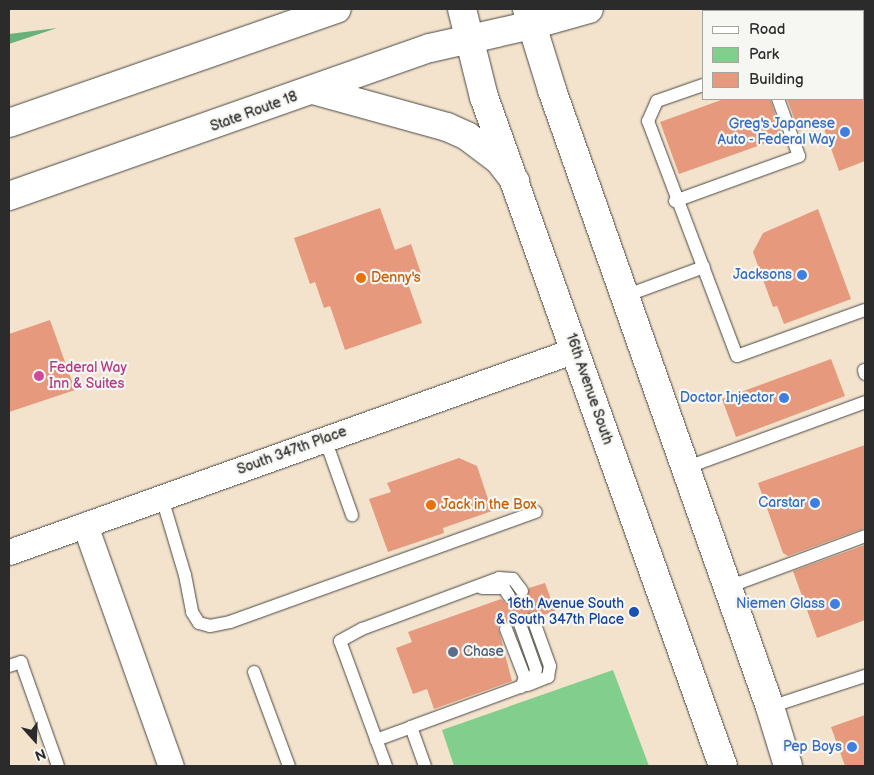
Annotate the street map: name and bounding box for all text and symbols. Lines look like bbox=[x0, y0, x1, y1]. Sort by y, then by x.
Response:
legend bbox=[702, 10, 864, 100]
text: Road bbox=[749, 20, 785, 39]
text: Park bbox=[749, 45, 779, 64]
text: Building bbox=[749, 70, 804, 89]
street label: State Route 18 bbox=[208, 88, 300, 136]
place label: Greg's Japanese Auto - Federal Way bbox=[716, 116, 835, 148]
marker: Greg's Japanese Auto - Federal Way bbox=[839, 126, 851, 138]
place label: Jacksons bbox=[733, 267, 792, 283]
marker: Jacksons bbox=[796, 269, 808, 281]
place label: Denny's bbox=[371, 270, 421, 286]
marker: Denny's bbox=[355, 272, 367, 284]
street label: 16th Avenue South bbox=[562, 331, 616, 447]
place label: Federal Way Inn & Suites bbox=[49, 360, 127, 392]
marker: Federal Way Inn & Suites bbox=[33, 370, 45, 382]
place label: Doctor Injector bbox=[680, 390, 774, 406]
marker: Doctor Injector bbox=[778, 392, 790, 404]
street label: South 347th Place bbox=[235, 423, 349, 479]
place label: Carstar bbox=[758, 495, 805, 511]
place label: Jack in the Box bbox=[441, 497, 537, 513]
marker: Carstar bbox=[809, 497, 821, 509]
marker: Jack in the Box bbox=[425, 499, 437, 511]
place label: 16th Avenue South & South 347th Place bbox=[496, 596, 624, 628]
place label: Niemen Glass bbox=[736, 596, 825, 612]
marker: Niemen Glass bbox=[829, 598, 841, 610]
marker: 16th Avenue South & South 347th Place bbox=[628, 606, 640, 618]
place label: Chase bbox=[463, 644, 504, 660]
marker: Chase bbox=[447, 646, 459, 658]
north arrow bbox=[10, 715, 60, 765]
place label: Pep Boys bbox=[783, 739, 842, 755]
marker: Pep Boys bbox=[846, 741, 858, 753]
text: N bbox=[32, 745, 48, 764]

